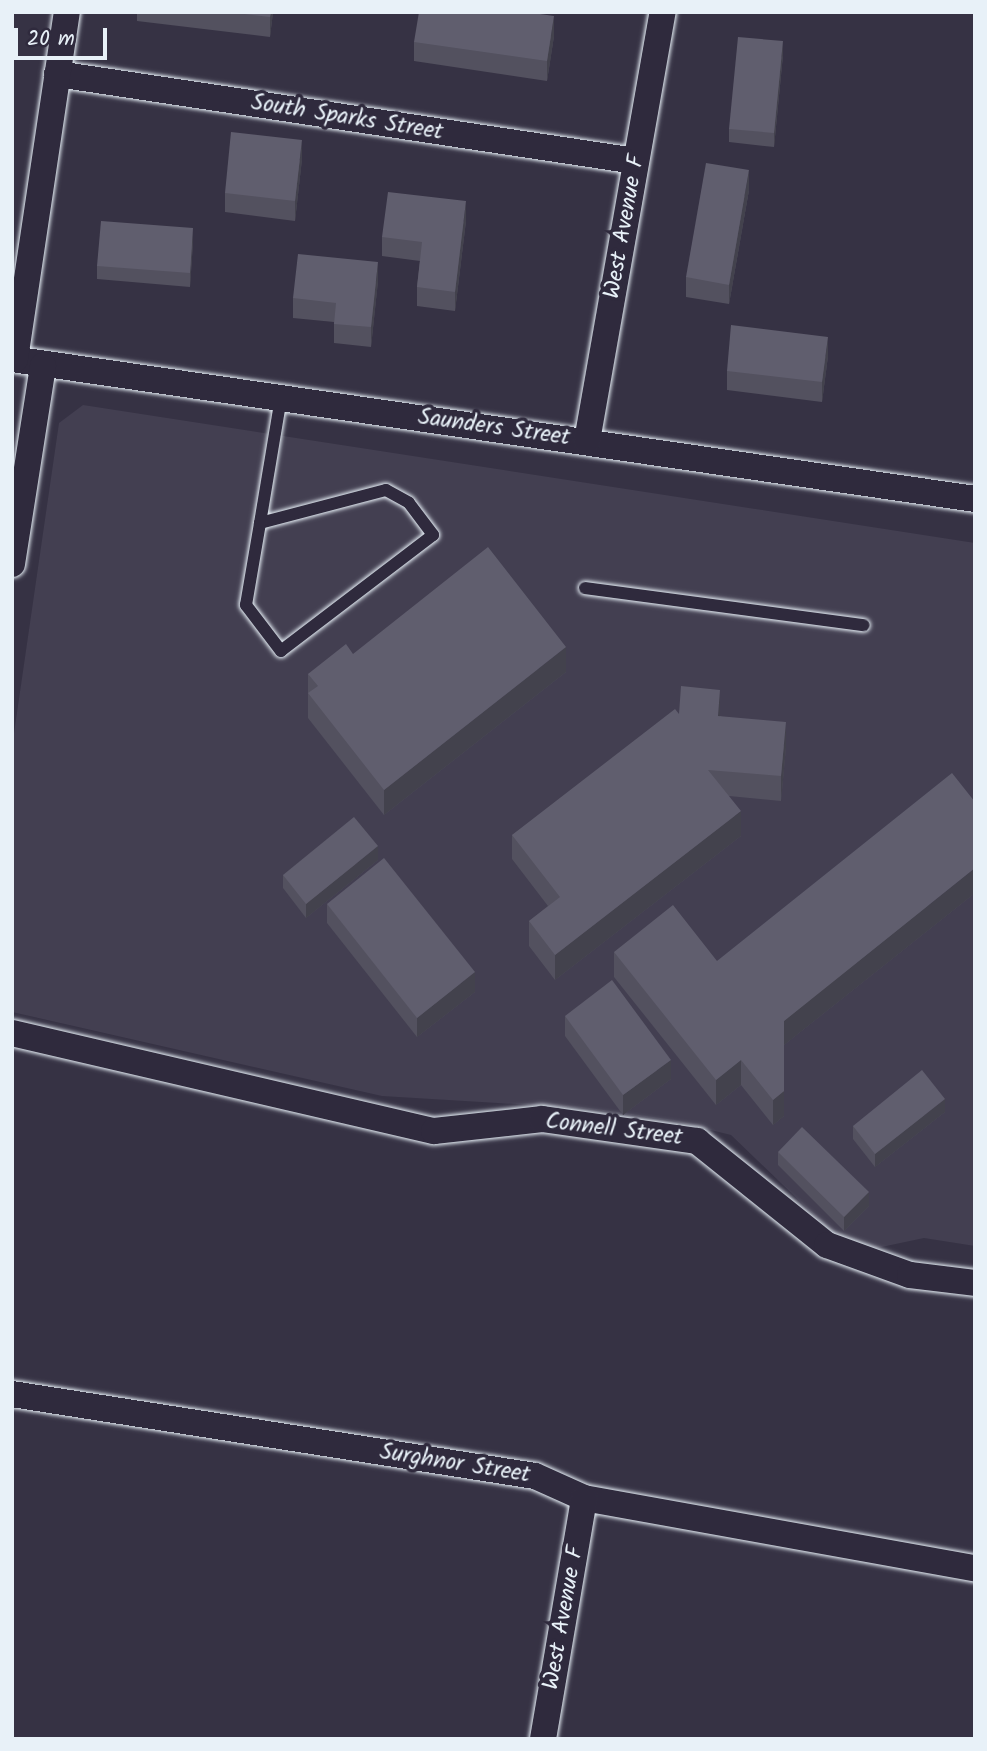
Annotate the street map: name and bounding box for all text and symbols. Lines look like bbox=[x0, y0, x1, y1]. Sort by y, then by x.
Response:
scale bar bbox=[18, 14, 110, 58]
text: 20 m bbox=[27, 23, 75, 56]
street label: South Sparks Street bbox=[249, 89, 445, 147]
street label: West Avenue F bbox=[599, 153, 651, 301]
street label: Saunders Street bbox=[416, 404, 572, 452]
street label: Connell Street bbox=[544, 1108, 684, 1152]
street label: Surghnor Street bbox=[378, 1438, 532, 1490]
street label: West Avenue F bbox=[538, 1544, 590, 1692]

